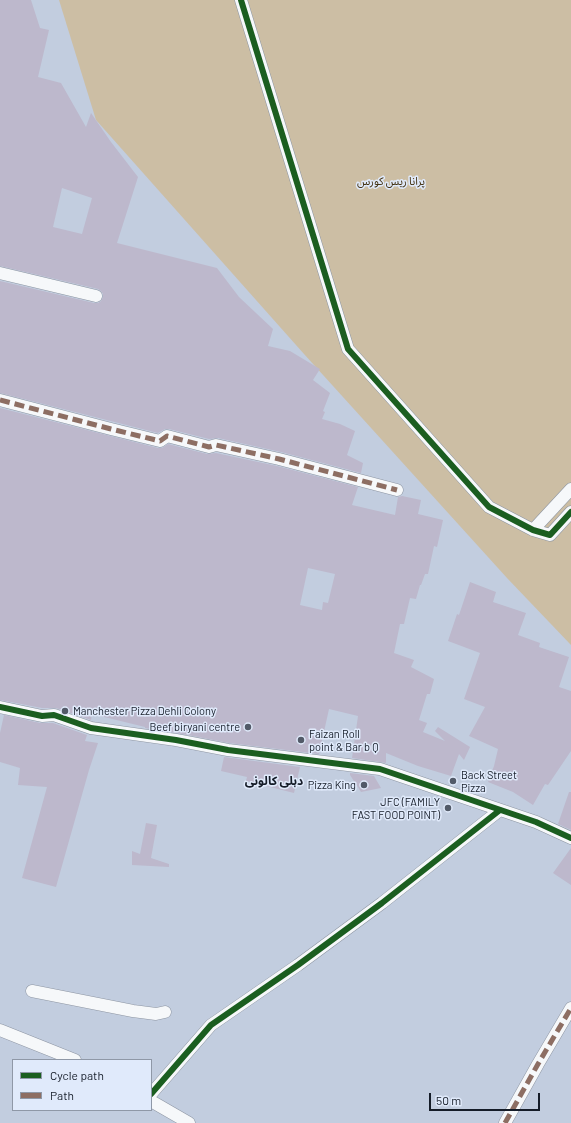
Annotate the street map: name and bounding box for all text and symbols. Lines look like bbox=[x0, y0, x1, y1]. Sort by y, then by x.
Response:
park label: پرانا ریس کورس bbox=[357, 174, 425, 188]
place label: Manchester Pizza Dehli Colony bbox=[73, 704, 216, 718]
marker: Manchester Pizza Dehli Colony bbox=[60, 706, 70, 716]
place label: Beef biryani centre bbox=[149, 720, 240, 734]
marker: Beef biryani centre bbox=[243, 722, 253, 732]
place label: Faizan Roll point & Bar b Q bbox=[309, 727, 379, 753]
marker: Faizan Roll point & Bar b Q bbox=[296, 735, 306, 745]
place label: Back Street Pizza bbox=[461, 768, 517, 794]
district label: دہلی کالونی bbox=[245, 774, 303, 788]
marker: Back Street Pizza bbox=[448, 776, 458, 786]
place label: Pizza King bbox=[308, 778, 356, 792]
marker: Pizza King bbox=[359, 780, 369, 790]
place label: JFC (FAMILY FAST FOOD POINT) bbox=[352, 795, 440, 821]
marker: JFC (FAMILY FAST FOOD POINT) bbox=[443, 803, 453, 813]
legend bbox=[12, 1059, 152, 1111]
text: Cycle path bbox=[50, 1068, 104, 1082]
scale bar bbox=[431, 1085, 542, 1111]
text: Path bbox=[50, 1088, 74, 1102]
text: 50 m bbox=[436, 1093, 461, 1107]

